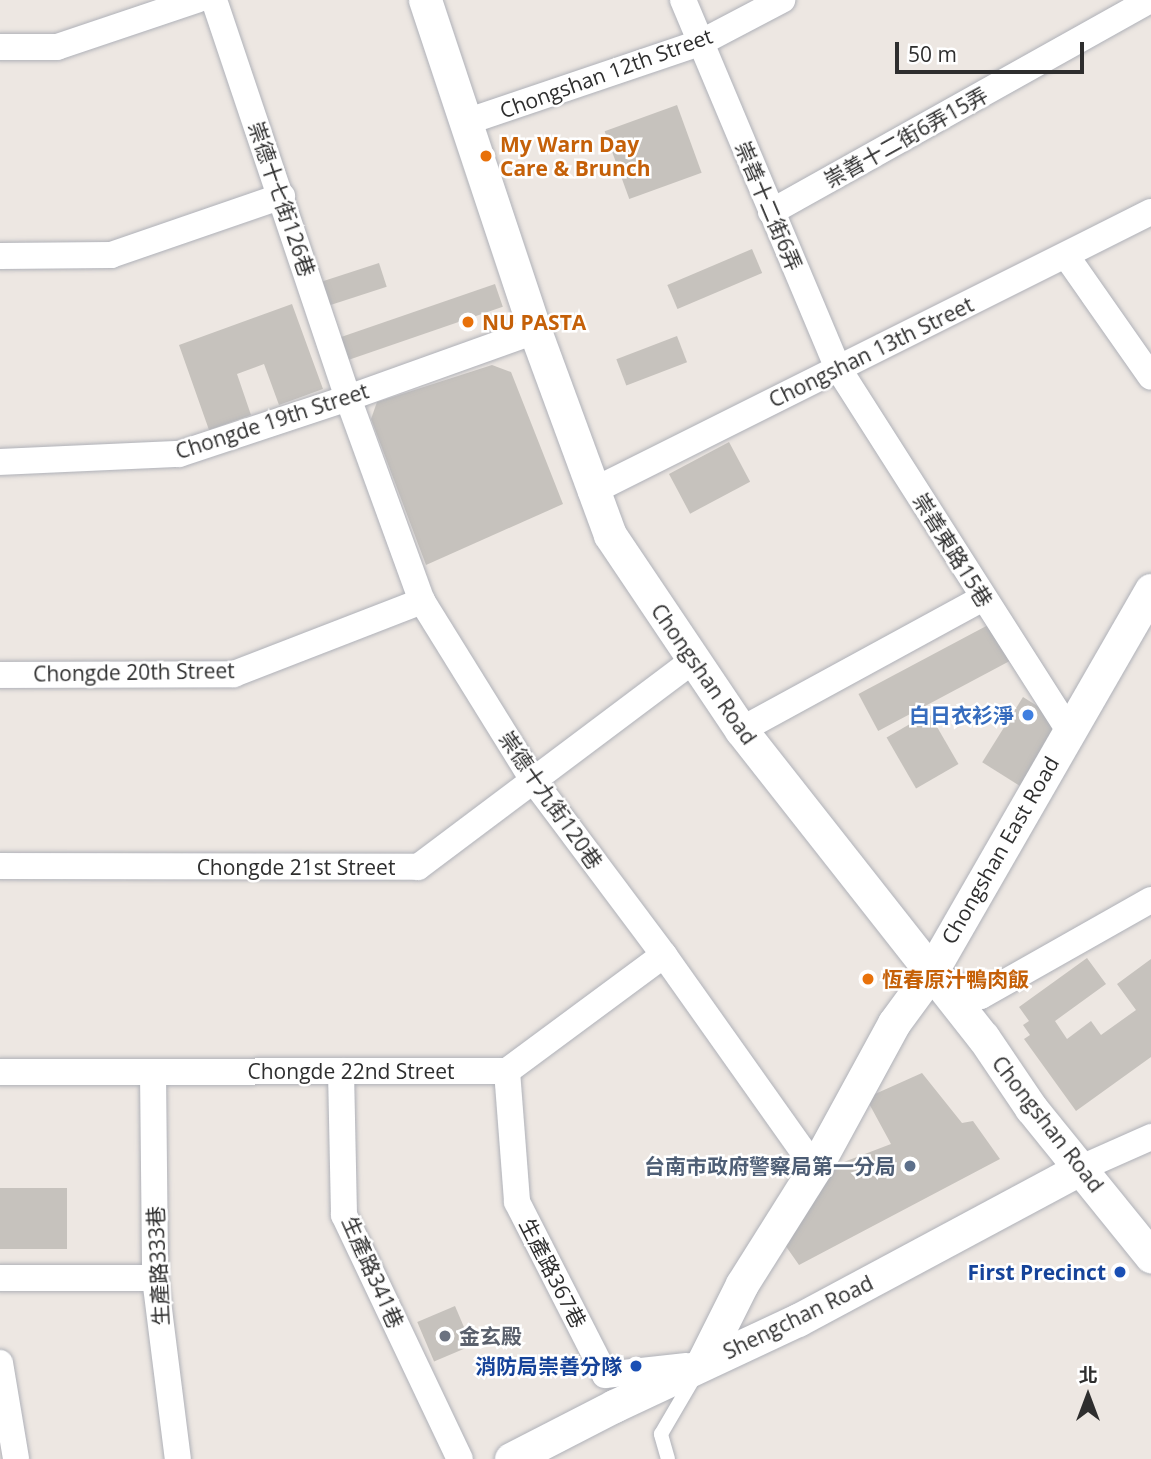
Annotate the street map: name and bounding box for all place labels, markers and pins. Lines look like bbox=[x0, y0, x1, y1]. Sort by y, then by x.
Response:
place label: My Warn Day Care & Brunch bbox=[500, 131, 651, 181]
marker: My Warn Day Care & Brunch bbox=[478, 148, 494, 164]
place label: NU PASTA bbox=[482, 309, 586, 335]
marker: NU PASTA bbox=[460, 314, 476, 330]
place label: 白日衣衫淨 bbox=[909, 702, 1014, 728]
marker: 白日衣衫淨 bbox=[1020, 707, 1036, 723]
place label: 恆春原汁鴨肉飯 bbox=[882, 966, 1029, 992]
marker: 恆春原汁鴨肉飯 bbox=[860, 971, 876, 987]
place label: 台南市政府警察局第一分局 bbox=[644, 1153, 896, 1179]
marker: 台南市政府警察局第一分局 bbox=[902, 1158, 918, 1174]
place label: First Precinct bbox=[967, 1259, 1106, 1285]
marker: First Precinct bbox=[1112, 1264, 1128, 1280]
place label: 金玄殿 bbox=[459, 1323, 522, 1349]
marker: 金玄殿 bbox=[437, 1328, 453, 1344]
place label: 消防局崇善分隊 bbox=[475, 1353, 622, 1379]
marker: 消防局崇善分隊 bbox=[628, 1358, 644, 1374]

